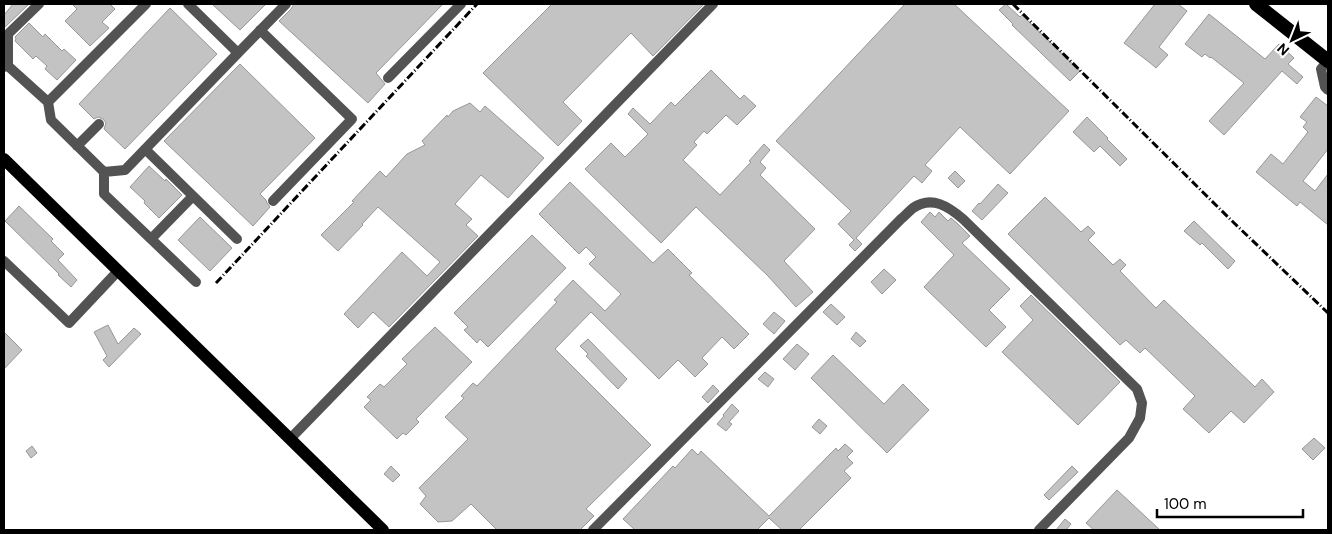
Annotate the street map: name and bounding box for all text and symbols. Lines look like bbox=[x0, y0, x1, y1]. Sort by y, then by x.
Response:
north arrow bbox=[1267, 15, 1317, 65]
text: N bbox=[1273, 39, 1293, 60]
scale bar bbox=[1157, 486, 1303, 518]
text: 100 m bbox=[1164, 494, 1207, 514]

